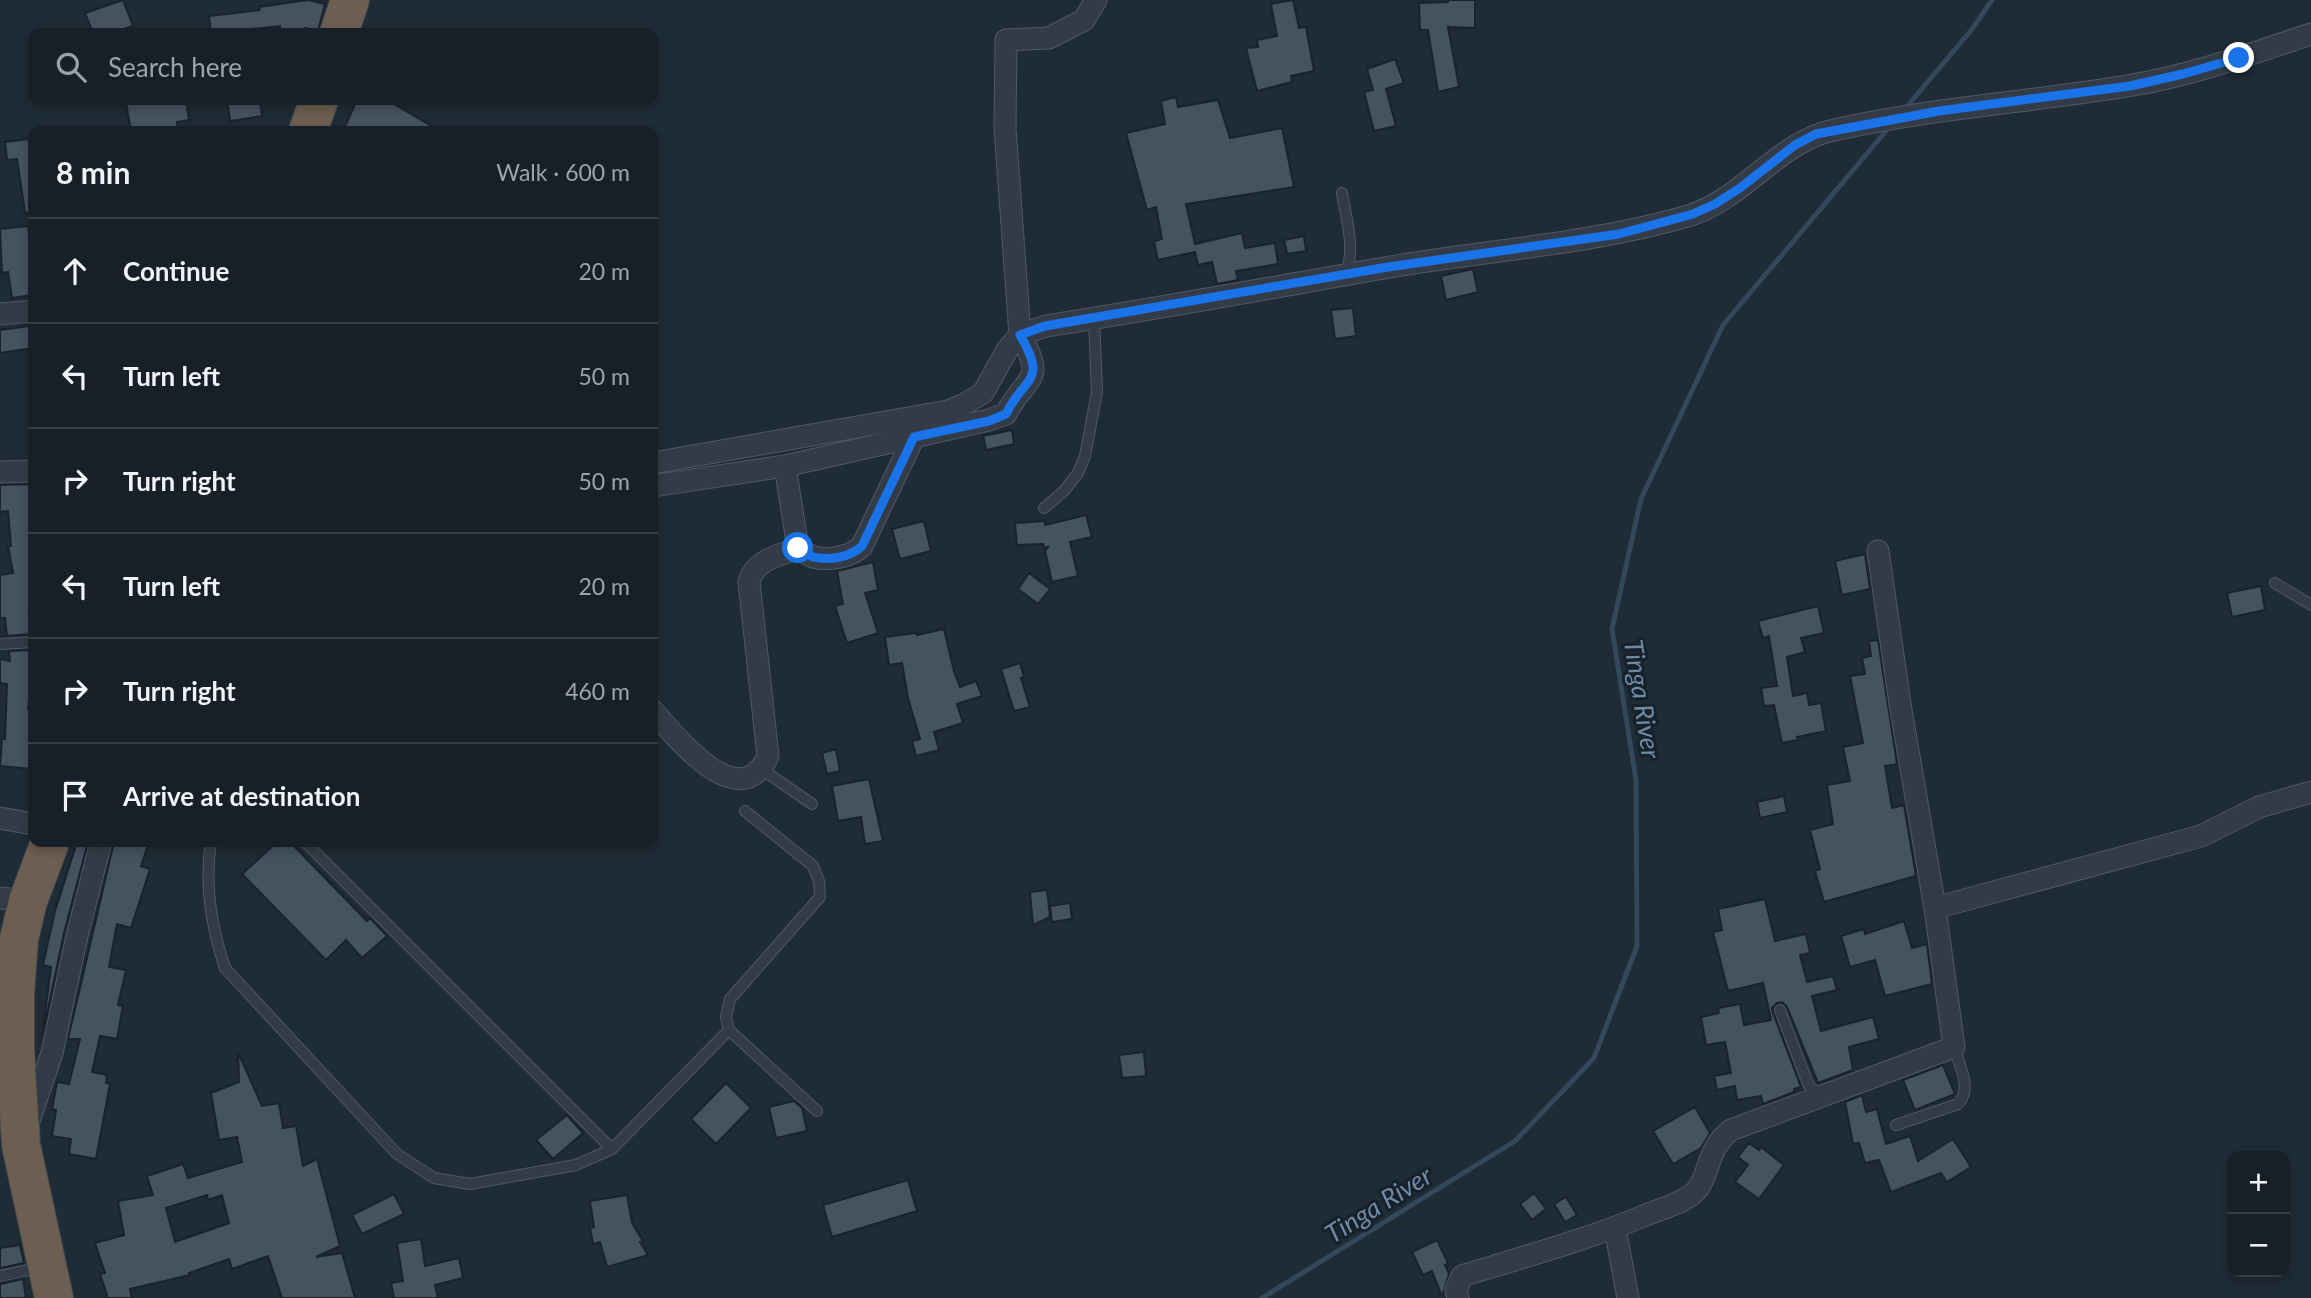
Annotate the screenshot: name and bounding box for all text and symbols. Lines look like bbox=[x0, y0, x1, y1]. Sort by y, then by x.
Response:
search box bbox=[28, 28, 658, 105]
route end bbox=[2223, 42, 2254, 73]
icon: search bbox=[52, 48, 90, 86]
text: Search here bbox=[108, 51, 242, 83]
text: 8 min bbox=[56, 154, 130, 190]
text: Walk · 600 m bbox=[496, 158, 630, 186]
icon: ahead bbox=[56, 252, 94, 290]
text: Continue bbox=[123, 255, 229, 287]
text: 20 m bbox=[579, 257, 630, 285]
icon: left bbox=[56, 357, 94, 395]
text: Turn left bbox=[123, 360, 220, 392]
text: 50 m bbox=[579, 362, 630, 390]
icon: right bbox=[56, 462, 94, 500]
text: Turn right bbox=[123, 465, 236, 497]
text: 50 m bbox=[579, 467, 630, 495]
route start bbox=[782, 532, 813, 563]
icon: left bbox=[56, 567, 94, 605]
text: Turn left bbox=[123, 570, 220, 602]
text: 20 m bbox=[579, 572, 630, 600]
water label: Tinga River bbox=[1618, 637, 1668, 762]
icon: right bbox=[56, 672, 94, 710]
text: Turn right bbox=[123, 675, 236, 707]
text: 460 m bbox=[565, 677, 630, 705]
icon: arrive bbox=[56, 777, 94, 815]
text: Arrive at destination bbox=[123, 780, 360, 812]
map controls bbox=[2227, 1151, 2290, 1277]
button: + bbox=[2227, 1151, 2290, 1214]
water label: Tinga River bbox=[1319, 1158, 1438, 1249]
button: − bbox=[2227, 1214, 2290, 1277]

